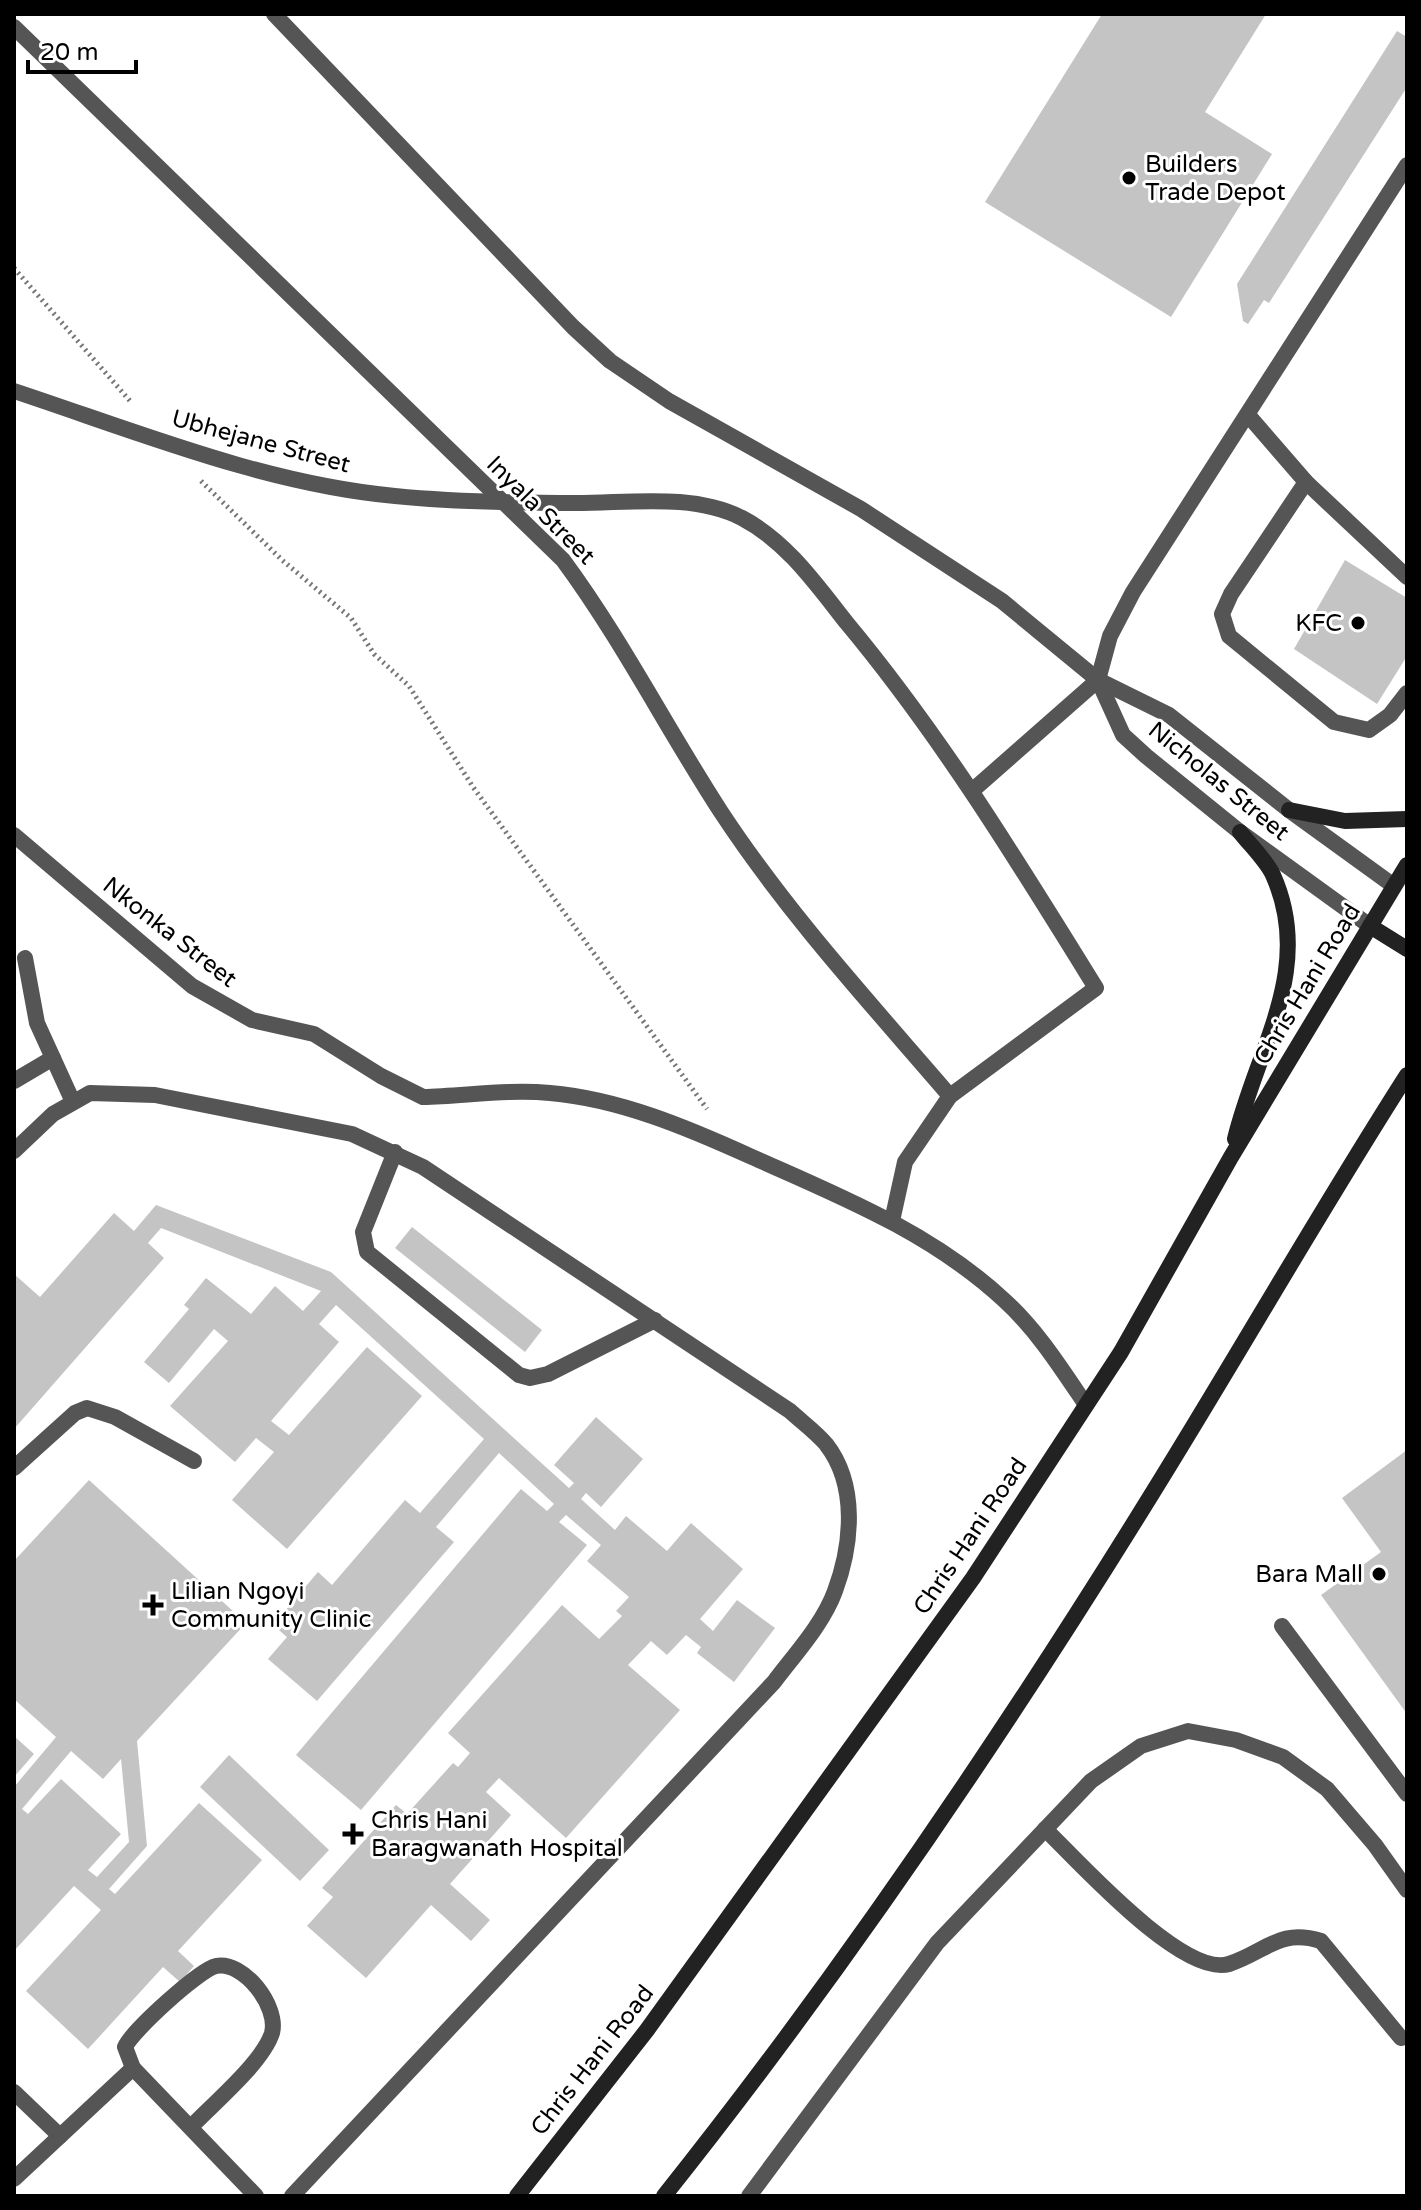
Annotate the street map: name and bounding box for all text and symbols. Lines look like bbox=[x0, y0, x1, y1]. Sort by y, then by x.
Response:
scale bar bbox=[28, 24, 136, 74]
text: 20 m bbox=[40, 38, 98, 67]
place label: Builders Trade Depot bbox=[1145, 150, 1286, 207]
marker: Builders Trade Depot bbox=[1120, 169, 1138, 187]
street label: Ubhejane Street bbox=[168, 404, 353, 479]
street label: Inyala Street bbox=[480, 450, 601, 571]
place label: KFC bbox=[1295, 609, 1342, 638]
marker: KFC bbox=[1349, 614, 1367, 632]
street label: Nicholas Street bbox=[1142, 716, 1295, 847]
street label: Nkonka Street bbox=[97, 871, 243, 994]
street label: Chris Hani Road bbox=[1248, 898, 1367, 1070]
street label: Chris Hani Road bbox=[907, 1452, 1034, 1620]
place label: Bara Mall bbox=[1255, 1560, 1363, 1589]
marker: Bara Mall bbox=[1370, 1565, 1388, 1583]
place label: Lilian Ngoyi Community Clinic bbox=[171, 1577, 371, 1634]
marker: Lilian Ngoyi Community Clinic bbox=[142, 1594, 164, 1616]
place label: Chris Hani Baragwanath Hospital bbox=[371, 1806, 623, 1863]
marker: Chris Hani Baragwanath Hospital bbox=[342, 1823, 364, 1845]
street label: Chris Hani Road bbox=[525, 1979, 660, 2141]

